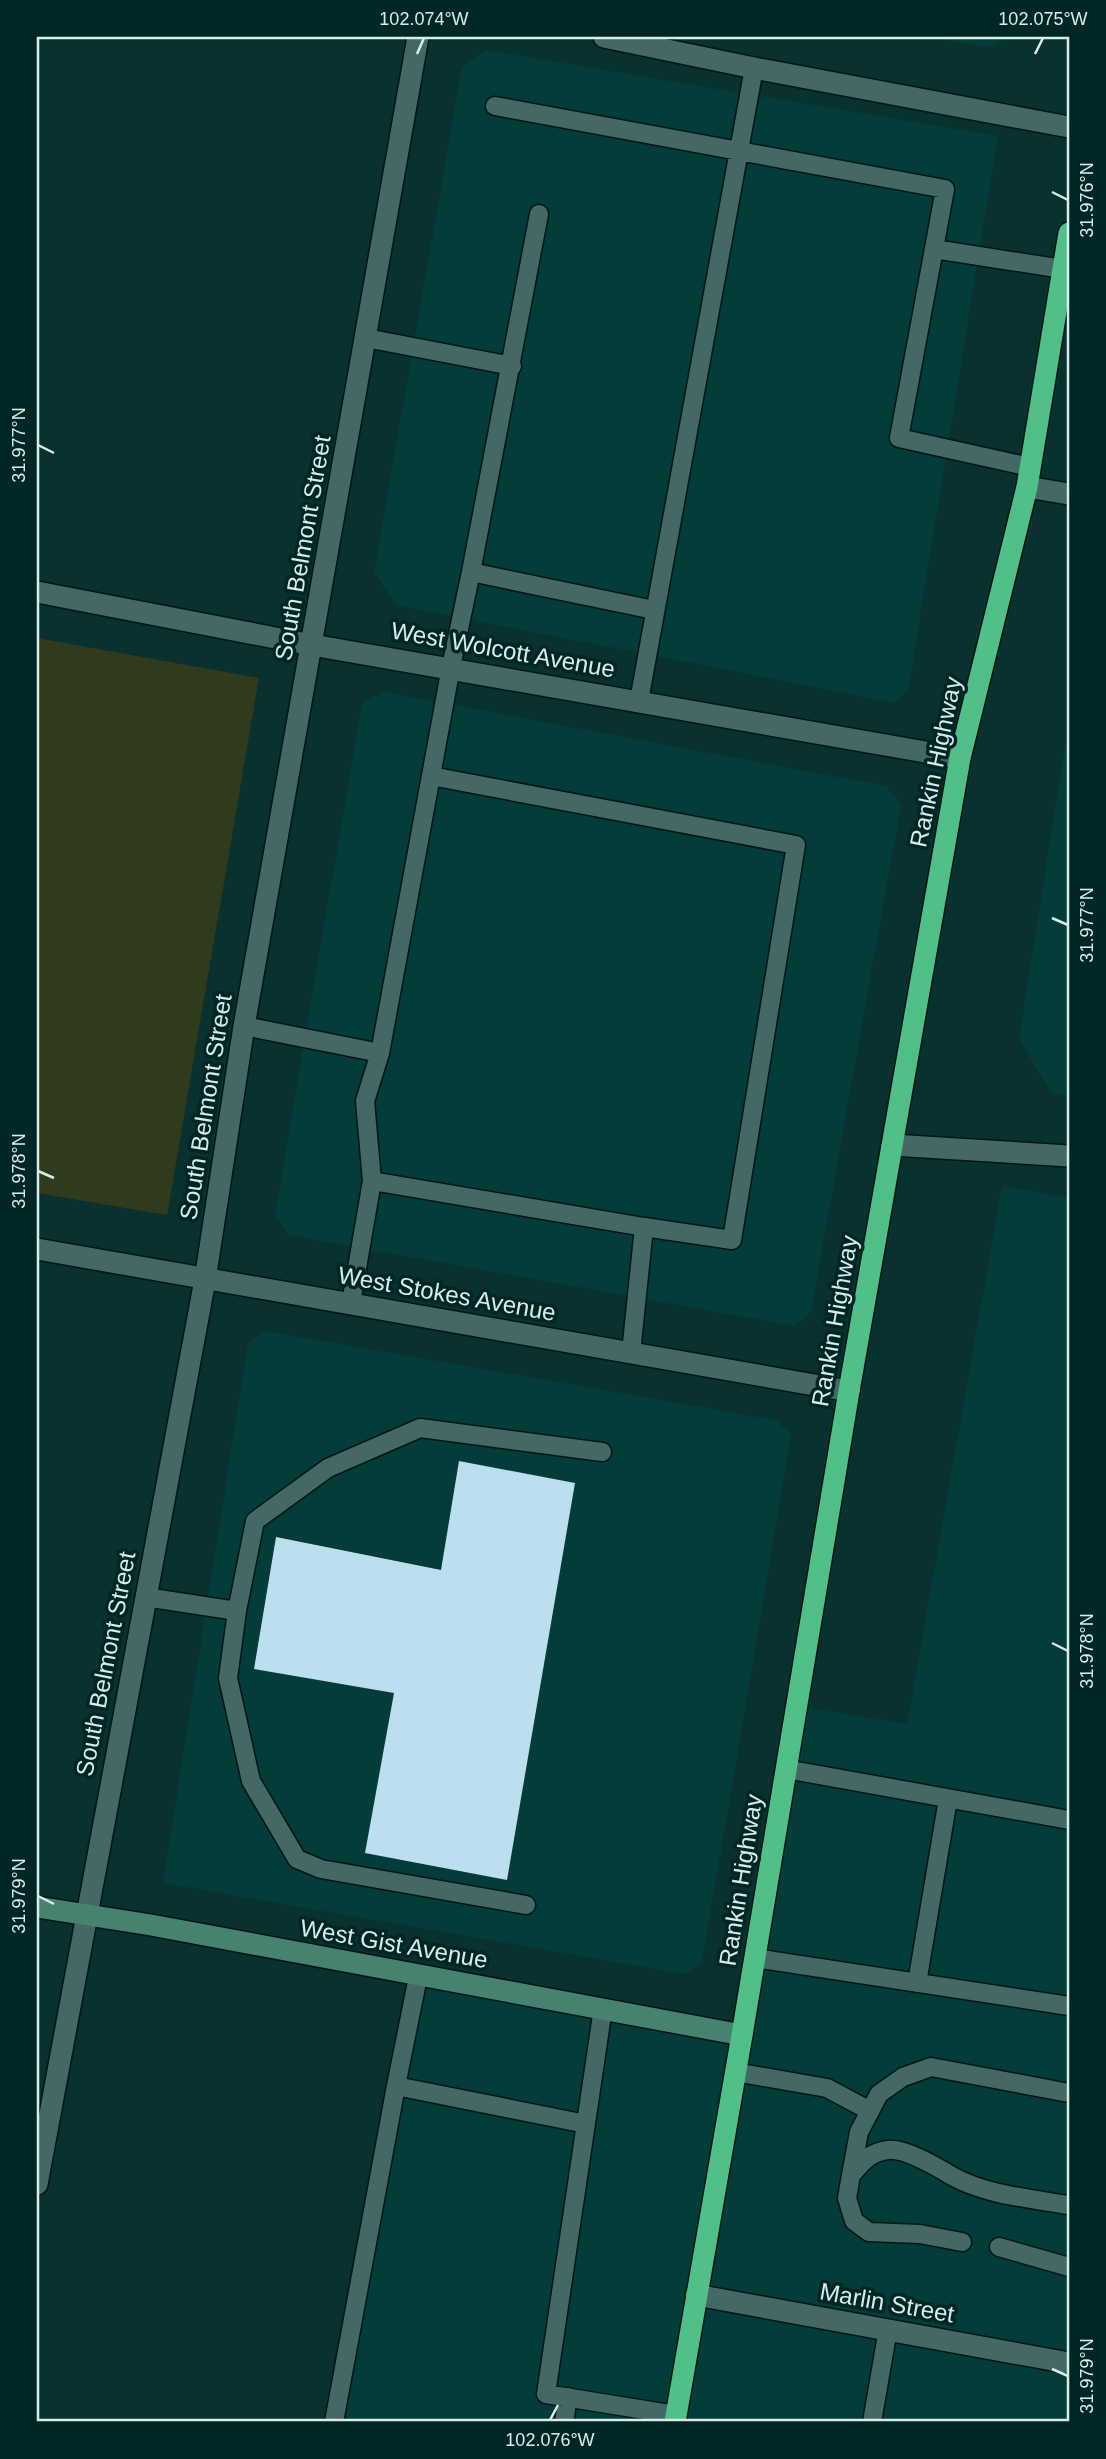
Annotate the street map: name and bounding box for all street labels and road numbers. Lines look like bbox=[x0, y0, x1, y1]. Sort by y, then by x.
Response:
street label: South Belmont Street bbox=[269, 433, 336, 663]
street label: West Wolcott Avenue bbox=[389, 617, 617, 682]
street label: Rankin Highway bbox=[904, 674, 967, 850]
street label: South Belmont Street bbox=[174, 992, 237, 1222]
street label: Rankin Highway bbox=[806, 1233, 863, 1409]
street label: West Stokes Avenue bbox=[336, 1261, 558, 1326]
street label: South Belmont Street bbox=[70, 1549, 141, 1778]
street label: Rankin Highway bbox=[714, 1792, 767, 1968]
street label: West Gist Avenue bbox=[298, 1914, 490, 1973]
street label: Marlin Street bbox=[818, 2277, 957, 2328]

